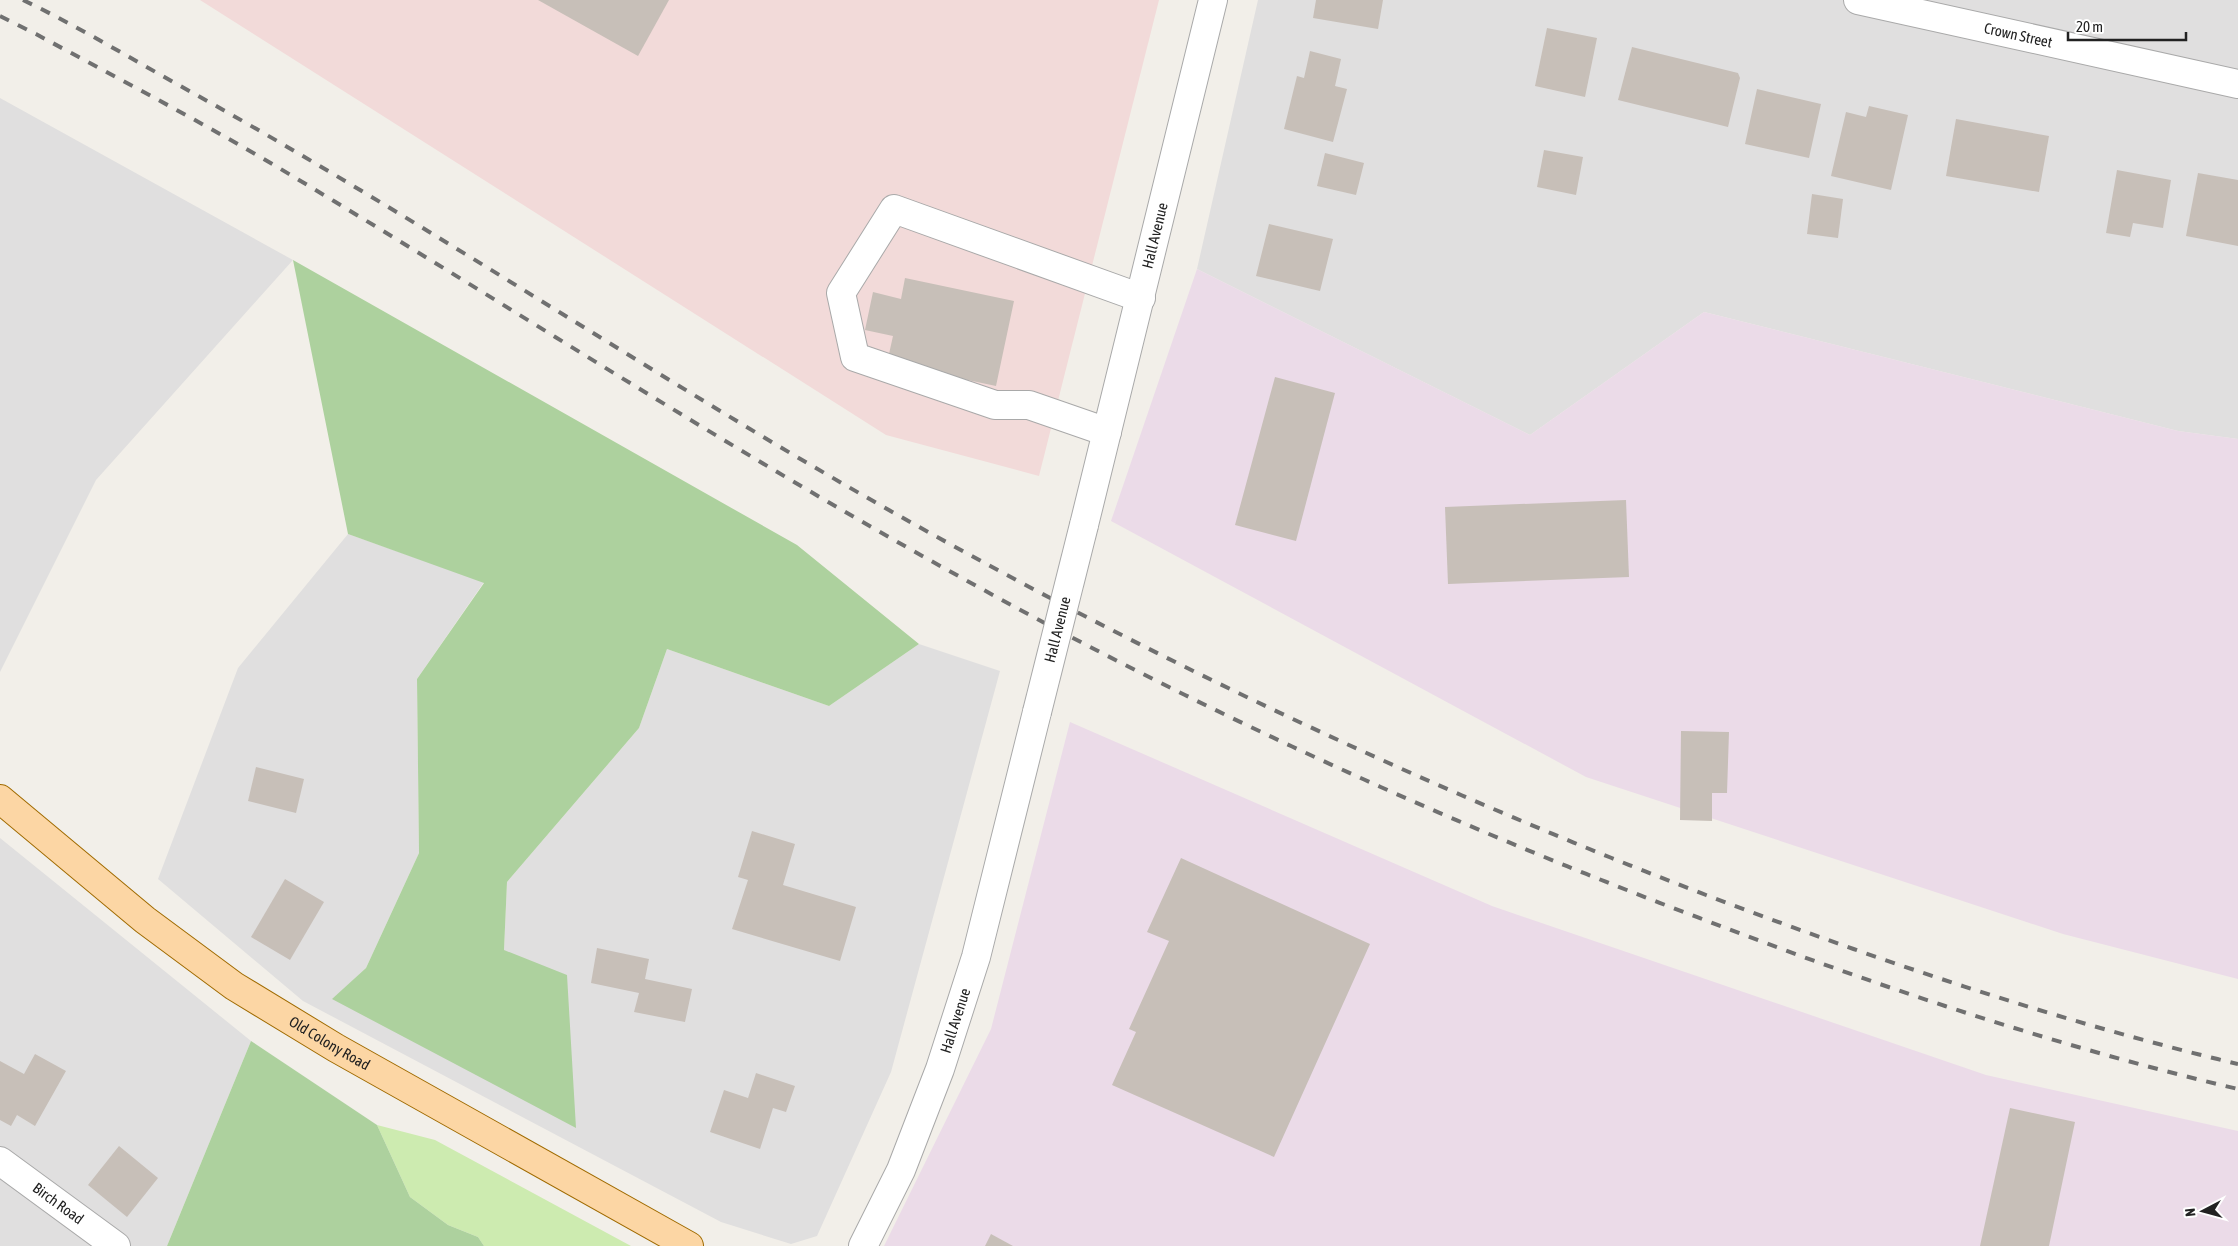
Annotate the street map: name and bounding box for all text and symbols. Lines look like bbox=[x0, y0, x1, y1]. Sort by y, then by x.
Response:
scale bar bbox=[2068, 10, 2186, 42]
text: 20 m bbox=[2076, 18, 2103, 35]
street label: Crown Street bbox=[1983, 19, 2054, 51]
street label: Hall Avenue bbox=[1138, 201, 1171, 270]
street label: Hall Avenue bbox=[1041, 595, 1074, 664]
street label: Hall Avenue bbox=[937, 986, 974, 1055]
street label: Old Colony Road bbox=[286, 1013, 373, 1073]
street label: Birch Road bbox=[30, 1179, 87, 1227]
north arrow bbox=[2178, 1186, 2228, 1236]
text: N bbox=[2182, 1207, 2198, 1217]

